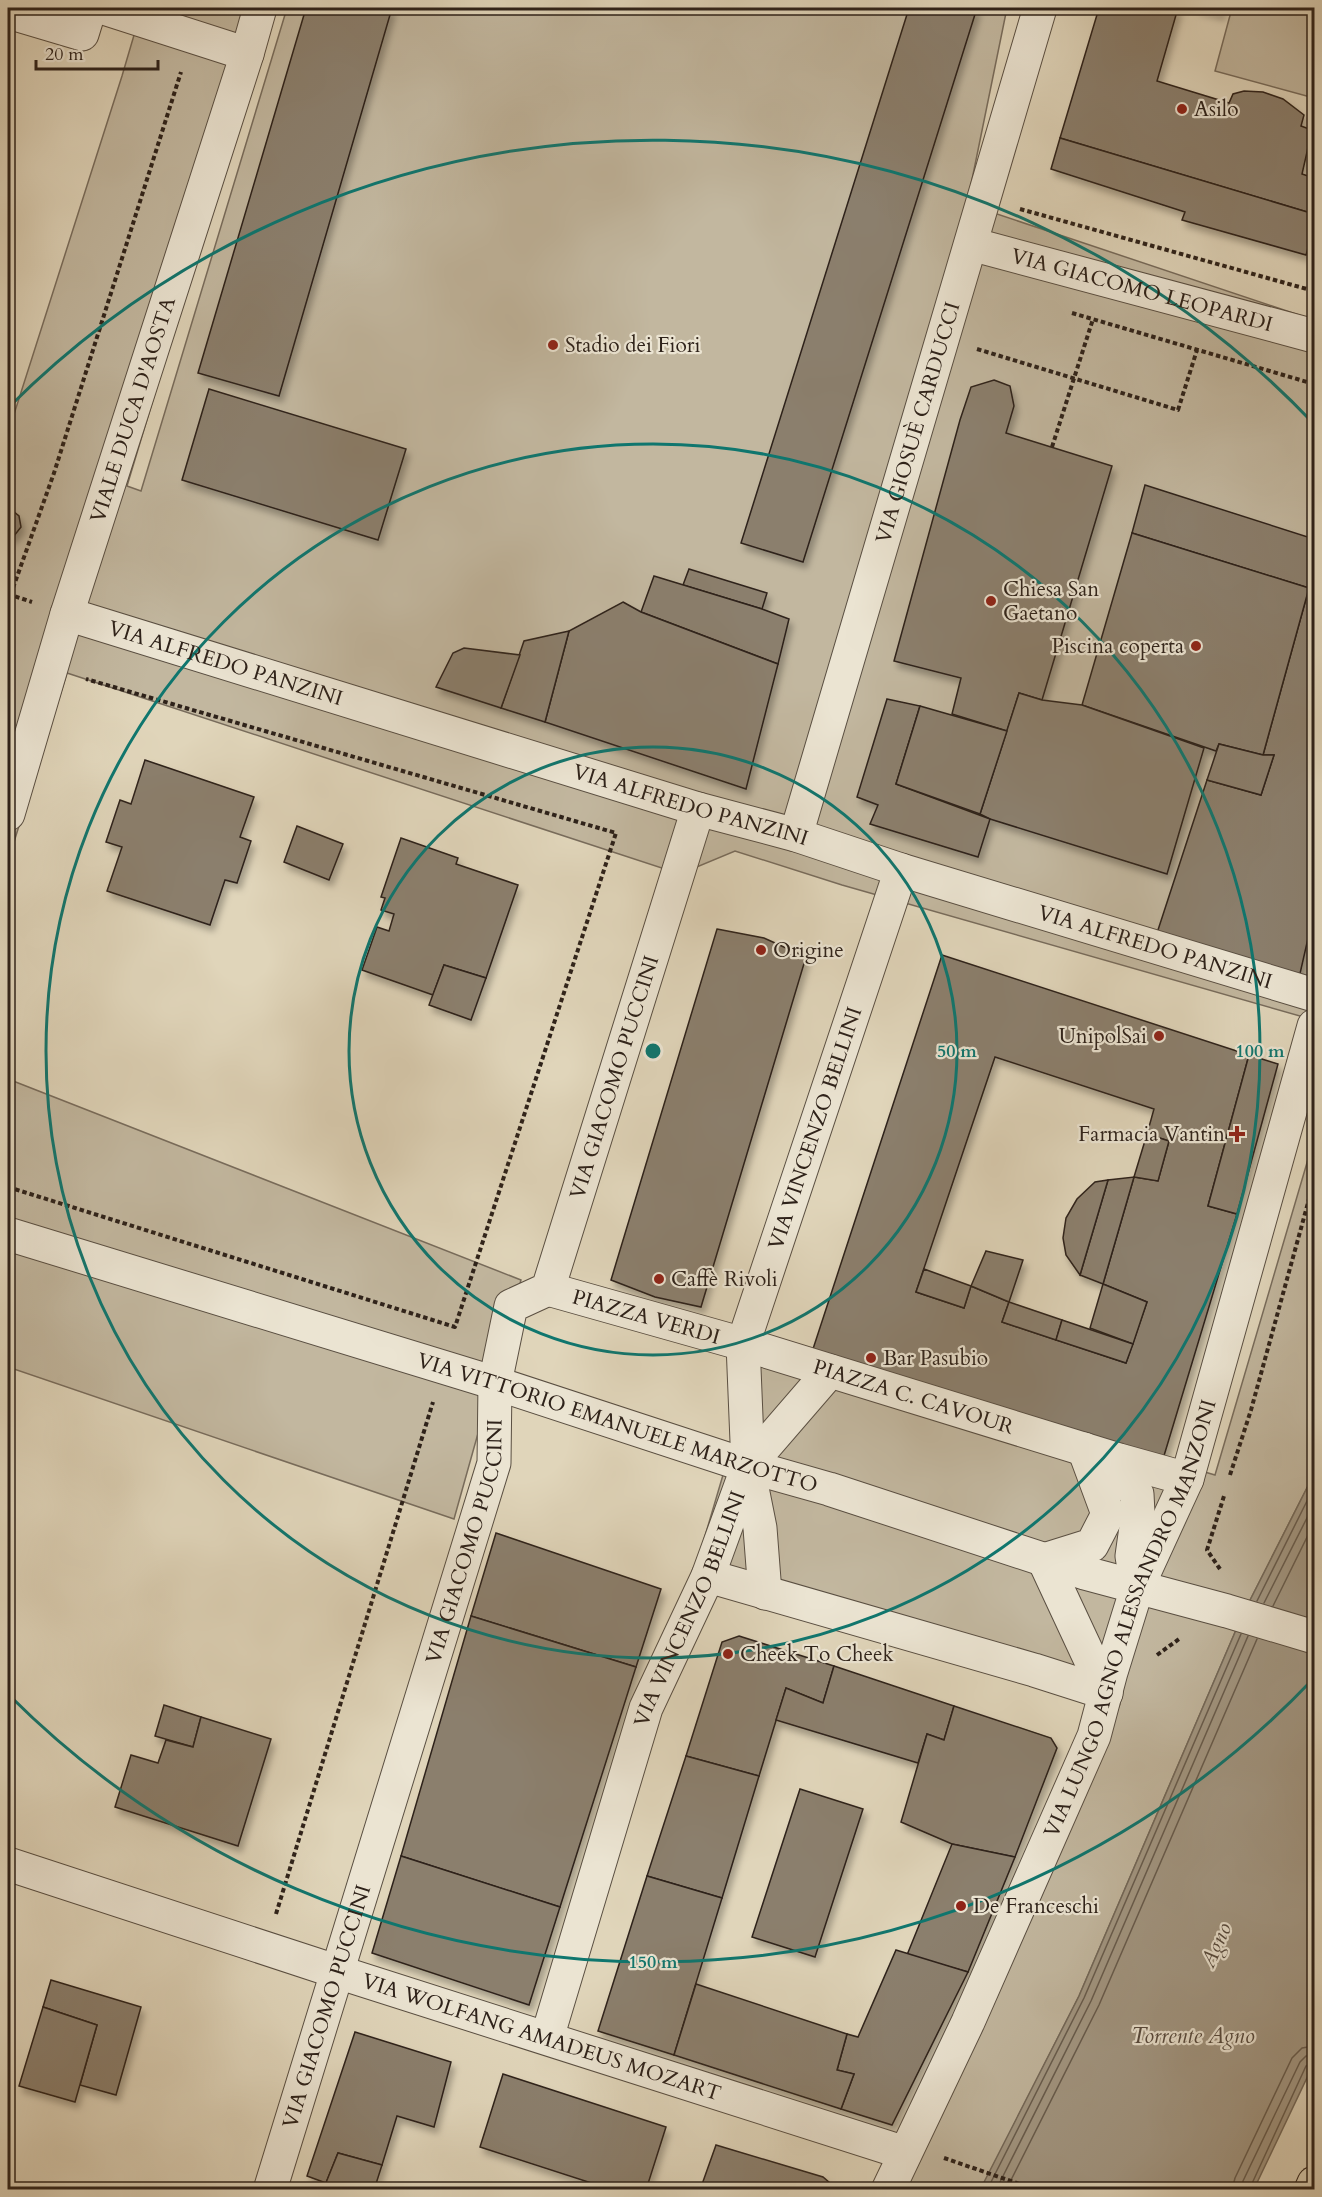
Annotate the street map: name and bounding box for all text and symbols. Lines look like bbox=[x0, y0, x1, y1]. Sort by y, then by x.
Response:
scale bar bbox=[36, 33, 158, 71]
text: 20 m bbox=[45, 42, 84, 67]
place label: Asilo bbox=[1194, 95, 1239, 124]
marker: Asilo bbox=[1175, 102, 1189, 116]
street label: VIA GIACOMO LEOPARDI bbox=[1008, 241, 1276, 339]
street label: VIALE DUCA D'AOSTA bbox=[83, 293, 183, 526]
street label: VIA GIOSUÈ CARDUCCI bbox=[868, 298, 967, 547]
place label: Stadio dei Fiori bbox=[565, 331, 700, 360]
marker: Stadio dei Fiori bbox=[546, 338, 560, 352]
place label: Chiesa San Gaetano bbox=[1003, 575, 1099, 628]
marker: Chiesa San Gaetano bbox=[984, 594, 998, 608]
street label: VIA ALFREDO PANZINI bbox=[105, 613, 346, 713]
place label: Piscina coperta bbox=[1052, 632, 1184, 661]
marker: Piscina coperta bbox=[1189, 639, 1203, 653]
street label: VIA ALFREDO PANZINI bbox=[569, 757, 812, 853]
street label: VIA ALFREDO PANZINI bbox=[1034, 898, 1276, 996]
place label: Origine bbox=[773, 936, 844, 965]
marker: Origine bbox=[754, 943, 768, 957]
street label: VIA GIACOMO PUCCINI bbox=[563, 952, 666, 1203]
street label: VIA VINCENZO BELLINI bbox=[761, 1003, 869, 1253]
place label: UnipolSai bbox=[1059, 1022, 1147, 1051]
marker: UnipolSai bbox=[1152, 1029, 1166, 1043]
text: 50 m bbox=[937, 1039, 977, 1064]
text: 100 m bbox=[1235, 1039, 1285, 1064]
centre of rings bbox=[643, 1041, 663, 1061]
place label: Farmacia Vantin bbox=[1078, 1120, 1225, 1149]
marker: Farmacia Vantin bbox=[1230, 1127, 1244, 1141]
place label: Caffè Rivoli bbox=[671, 1265, 778, 1294]
marker: Caffè Rivoli bbox=[652, 1272, 666, 1286]
street label: PIAZZA VERDI bbox=[569, 1282, 723, 1351]
place label: Bar Pasubio bbox=[883, 1344, 988, 1373]
street label: VIA VITTORIO EMANUELE MARZOTTO bbox=[414, 1346, 821, 1500]
marker: Bar Pasubio bbox=[864, 1351, 878, 1365]
street label: PIAZZA C. CAVOUR bbox=[810, 1352, 1018, 1441]
street label: VIA LUNGO AGNO ALESSANDRO MANZONI bbox=[1037, 1396, 1223, 1842]
street label: VIA GIACOMO PUCCINI bbox=[418, 1419, 509, 1668]
street label: VIA VINCENZO BELLINI bbox=[627, 1487, 752, 1730]
place label: Cheek To Cheek bbox=[740, 1640, 895, 1669]
marker: Cheek To Cheek bbox=[721, 1647, 735, 1661]
street label: VIA GIACOMO PUCCINI bbox=[275, 1881, 378, 2132]
place label: De Franceschi bbox=[973, 1892, 1099, 1921]
marker: De Franceschi bbox=[954, 1899, 968, 1913]
water label: Agno bbox=[1192, 1918, 1239, 1973]
text: 150 m bbox=[628, 1950, 678, 1975]
street label: VIA WOLFANG AMADEUS MOZART bbox=[358, 1966, 725, 2108]
water label: Torrente Agno bbox=[1131, 2021, 1255, 2051]

